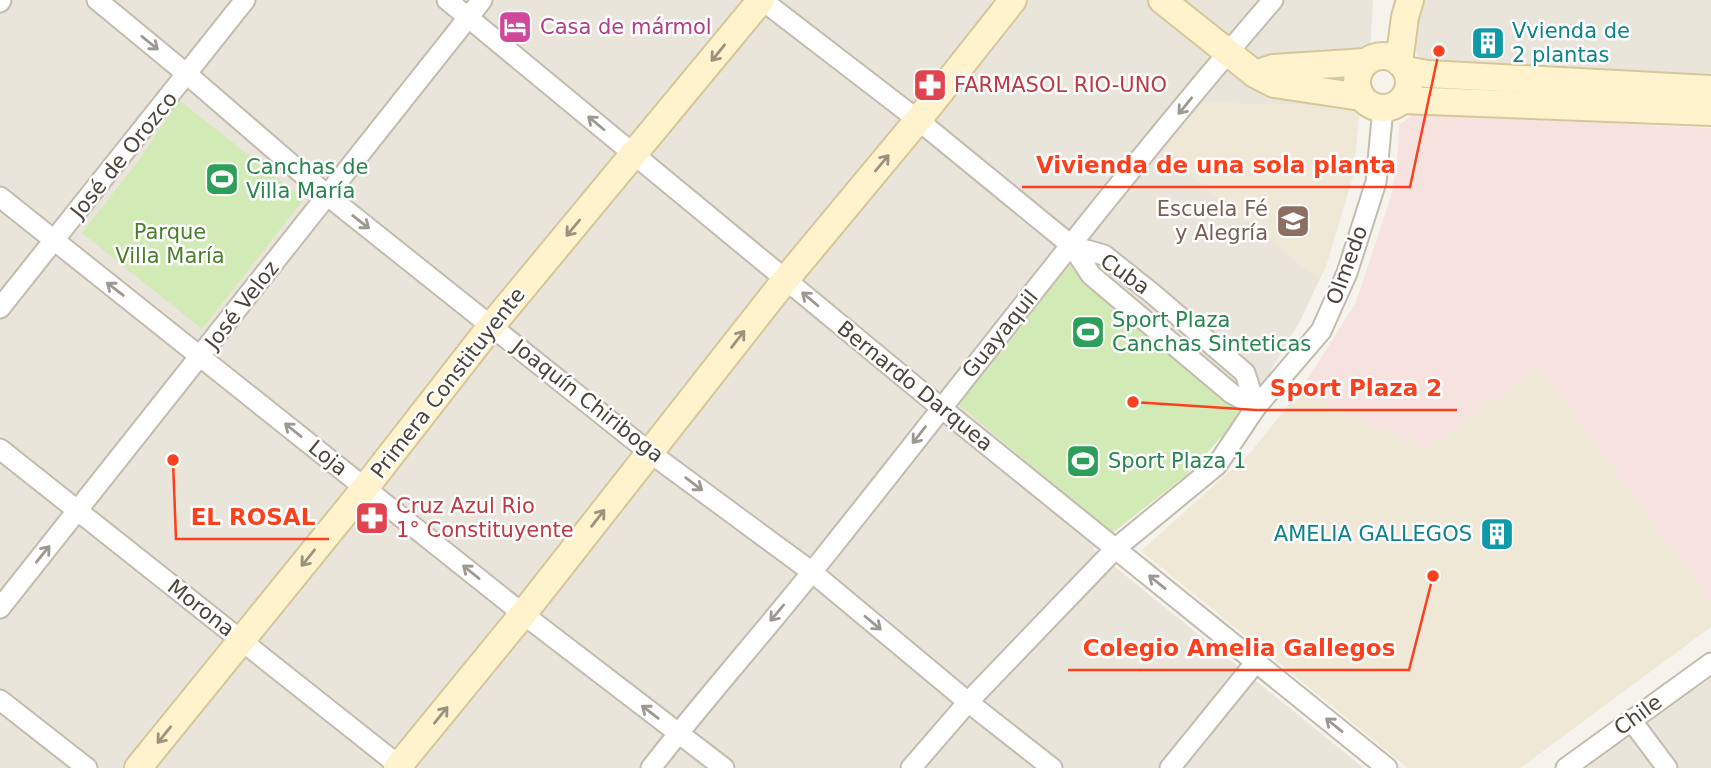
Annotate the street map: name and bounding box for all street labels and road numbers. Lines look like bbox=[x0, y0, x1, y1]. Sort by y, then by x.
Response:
street label: José de Orozco bbox=[64, 87, 182, 225]
street label: Olmedo bbox=[1322, 222, 1372, 308]
street label: Cuba bbox=[1096, 249, 1154, 299]
street label: José Veloz bbox=[199, 256, 284, 355]
street label: Primera Constituyente bbox=[366, 283, 530, 483]
street label: Guayaquil bbox=[957, 285, 1043, 383]
street label: Bernardo Darquea bbox=[833, 316, 997, 456]
street label: Joaquín Chiriboga bbox=[506, 333, 668, 467]
street label: Loja bbox=[304, 435, 352, 481]
street label: Morona bbox=[163, 574, 239, 642]
street label: Chile bbox=[1610, 690, 1666, 740]

